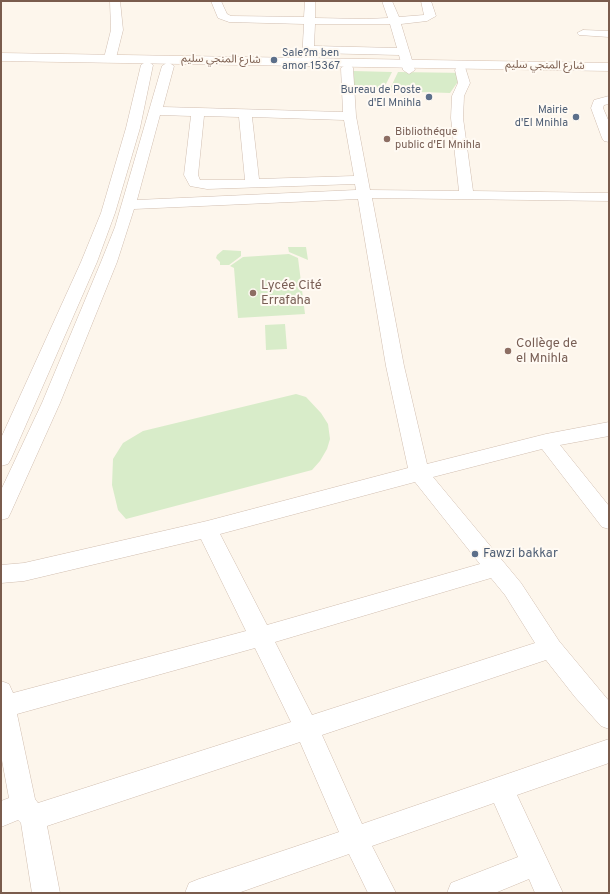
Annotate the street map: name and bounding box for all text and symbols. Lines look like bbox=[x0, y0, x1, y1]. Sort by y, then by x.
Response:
place label: Sale?m ben amor 15367 bbox=[282, 47, 340, 73]
street label: شارع المنجي سليم bbox=[181, 53, 261, 67]
marker: Sale?m ben amor 15367 bbox=[269, 55, 279, 65]
street label: شارع المنجي سليم bbox=[505, 59, 585, 73]
place label: Bureau de Poste d'El Mnihla bbox=[340, 84, 421, 110]
marker: Bureau de Poste d'El Mnihla bbox=[424, 92, 434, 102]
place label: Mairie d'El Mnihla bbox=[515, 104, 568, 130]
marker: Mairie d'El Mnihla bbox=[571, 112, 581, 122]
place label: Bibliothéque public d'El Mnihla bbox=[395, 126, 481, 152]
marker: Bibliothéque public d'El Mnihla bbox=[382, 134, 392, 144]
place label: Lycée Cité Errafaha bbox=[261, 278, 322, 309]
marker: Lycée Cité Errafaha bbox=[248, 288, 258, 298]
place label: Collège de el Mnihla bbox=[516, 336, 577, 367]
marker: Collège de el Mnihla bbox=[503, 346, 513, 356]
place label: Fawzi bakkar bbox=[483, 546, 558, 562]
marker: Fawzi bakkar bbox=[470, 549, 480, 559]

